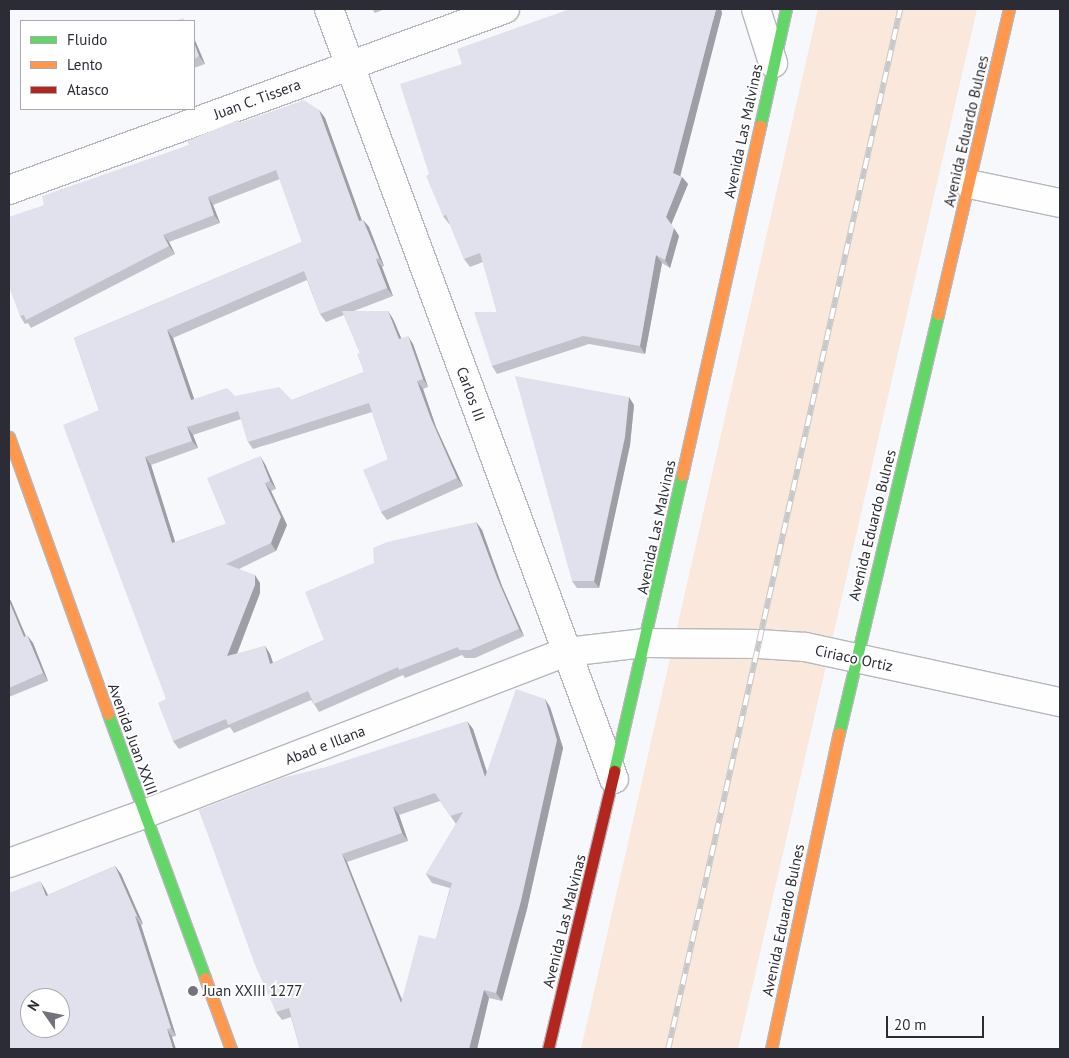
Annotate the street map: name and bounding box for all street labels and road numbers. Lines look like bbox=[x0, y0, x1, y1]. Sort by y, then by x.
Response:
street label: Avenida Eduardo Bulnes bbox=[940, 54, 992, 208]
street label: Avenida Las Malvinas bbox=[720, 62, 766, 200]
street label: Juan C. Tissera bbox=[210, 75, 304, 123]
street label: Carlos III bbox=[453, 364, 489, 424]
street label: Avenida Eduardo Bulnes bbox=[845, 448, 899, 602]
street label: Avenida Las Malvinas bbox=[633, 458, 679, 596]
street label: Ciriaco Ortiz bbox=[813, 641, 895, 675]
street label: Avenida Juan XXIII bbox=[104, 681, 162, 797]
street label: Abad e Illana bbox=[282, 722, 368, 768]
street label: Avenida Eduardo Bulnes bbox=[758, 842, 808, 998]
street label: Avenida Las Malvinas bbox=[539, 852, 589, 990]

